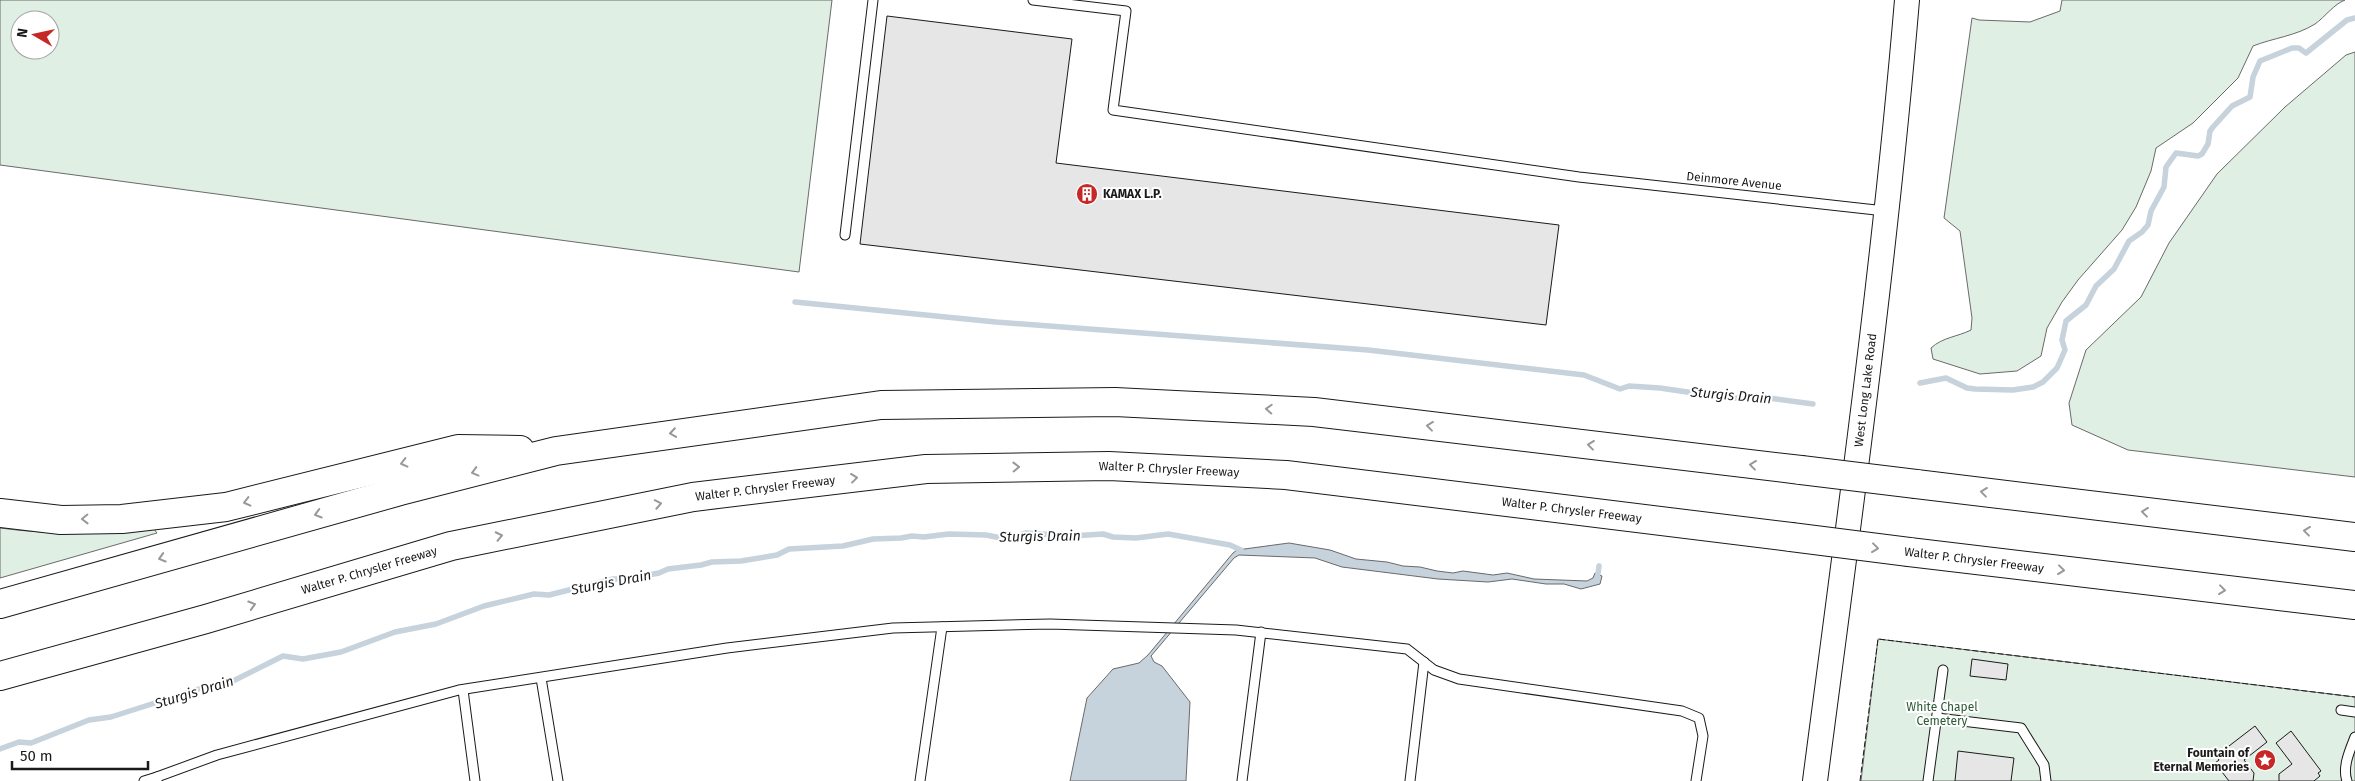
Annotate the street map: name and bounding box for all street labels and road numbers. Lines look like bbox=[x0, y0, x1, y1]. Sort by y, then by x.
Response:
street label: Deinmore Avenue bbox=[1686, 169, 1782, 193]
street label: West Long Lake Road bbox=[1852, 333, 1879, 448]
street label: Walter P. Chrysler Freeway bbox=[1098, 459, 1240, 480]
street label: Walter P. Chrysler Freeway bbox=[694, 473, 836, 504]
street label: Walter P. Chrysler Freeway bbox=[1501, 495, 1642, 526]
street label: Walter P. Chrysler Freeway bbox=[300, 544, 439, 597]
street label: Walter P. Chrysler Freeway bbox=[1903, 544, 2045, 576]

